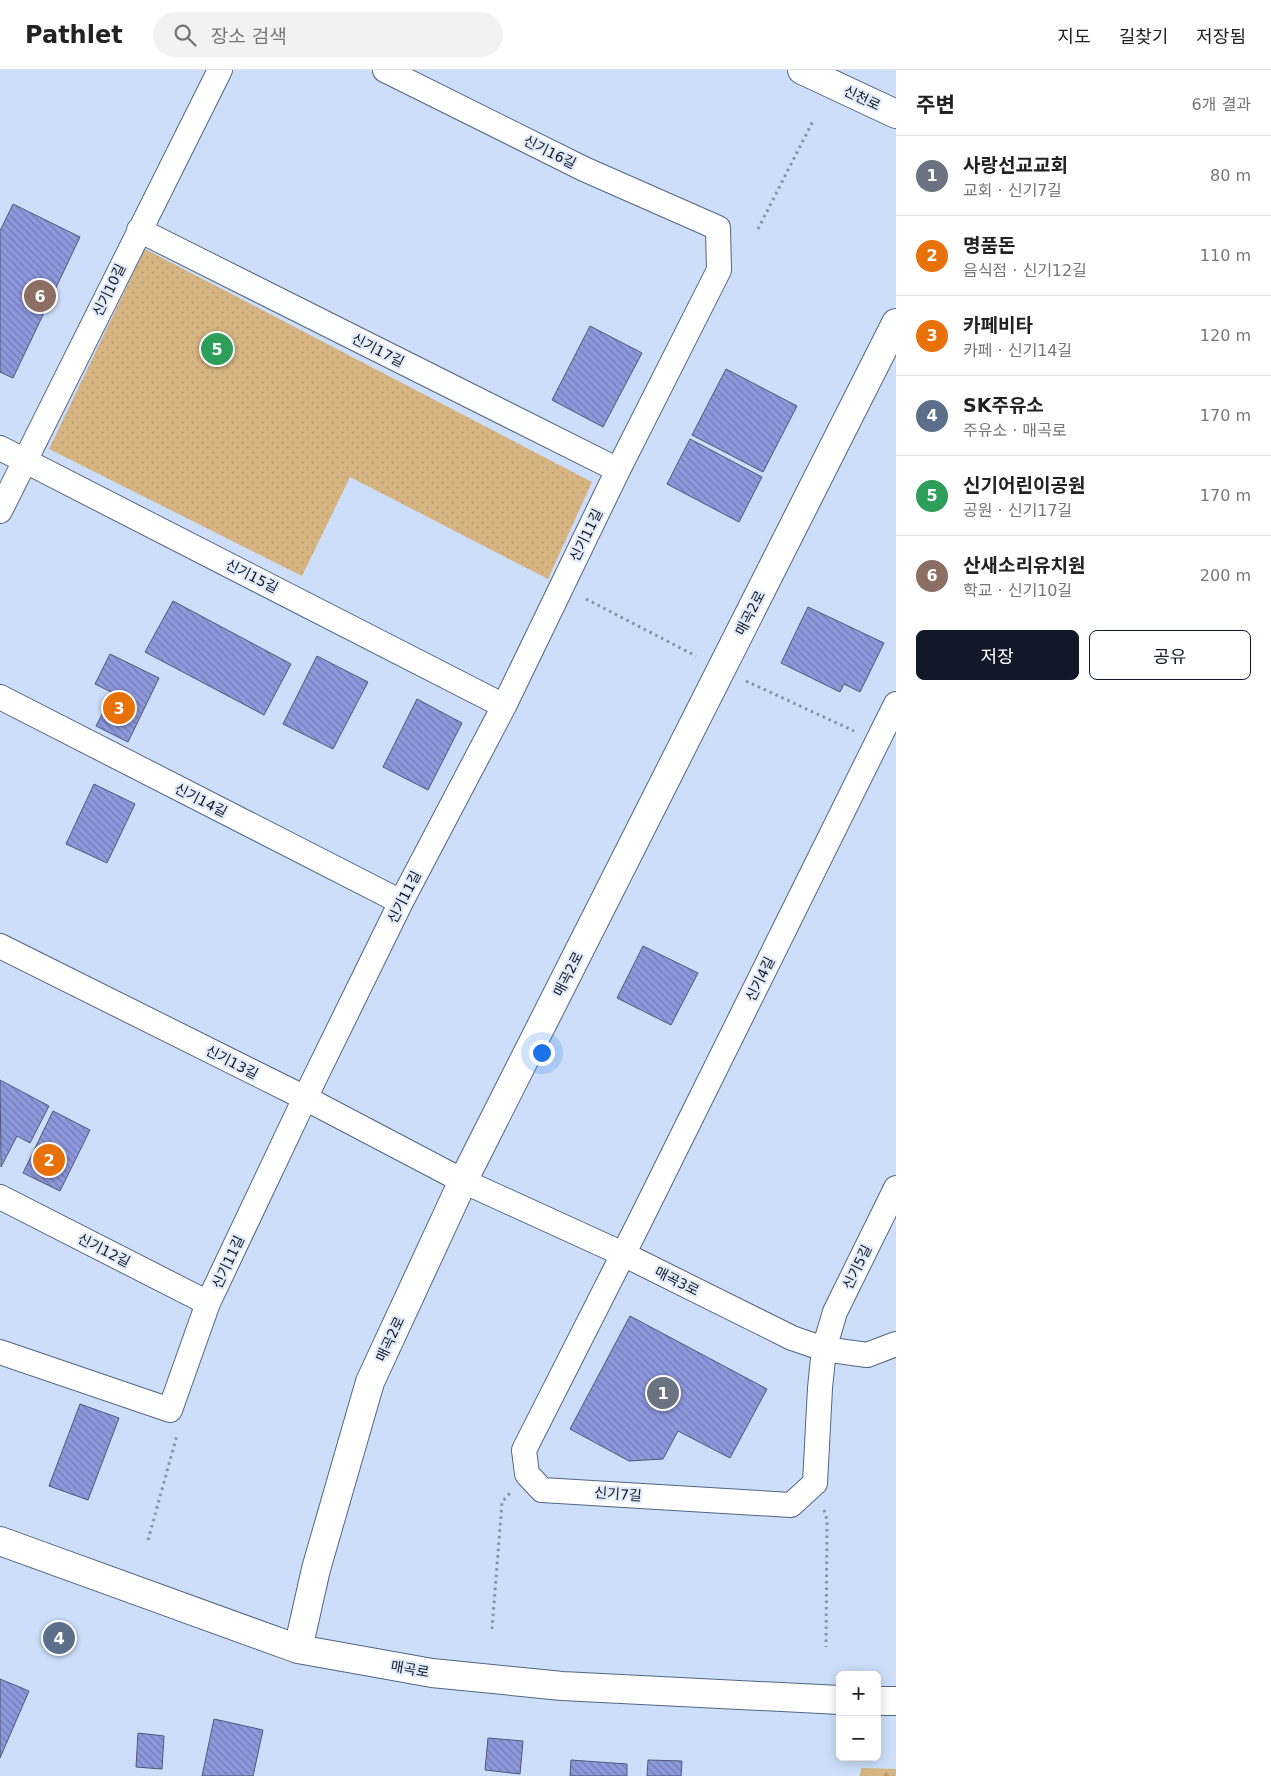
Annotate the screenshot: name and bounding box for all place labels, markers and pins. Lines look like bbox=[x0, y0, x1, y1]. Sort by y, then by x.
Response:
pin: 6 bbox=[24, 277, 56, 315]
pin: 5 bbox=[201, 330, 233, 368]
pin: 3 bbox=[103, 689, 135, 727]
pin: 2 bbox=[33, 1141, 65, 1179]
pin: 1 bbox=[647, 1374, 679, 1412]
pin: 4 bbox=[43, 1619, 75, 1657]

